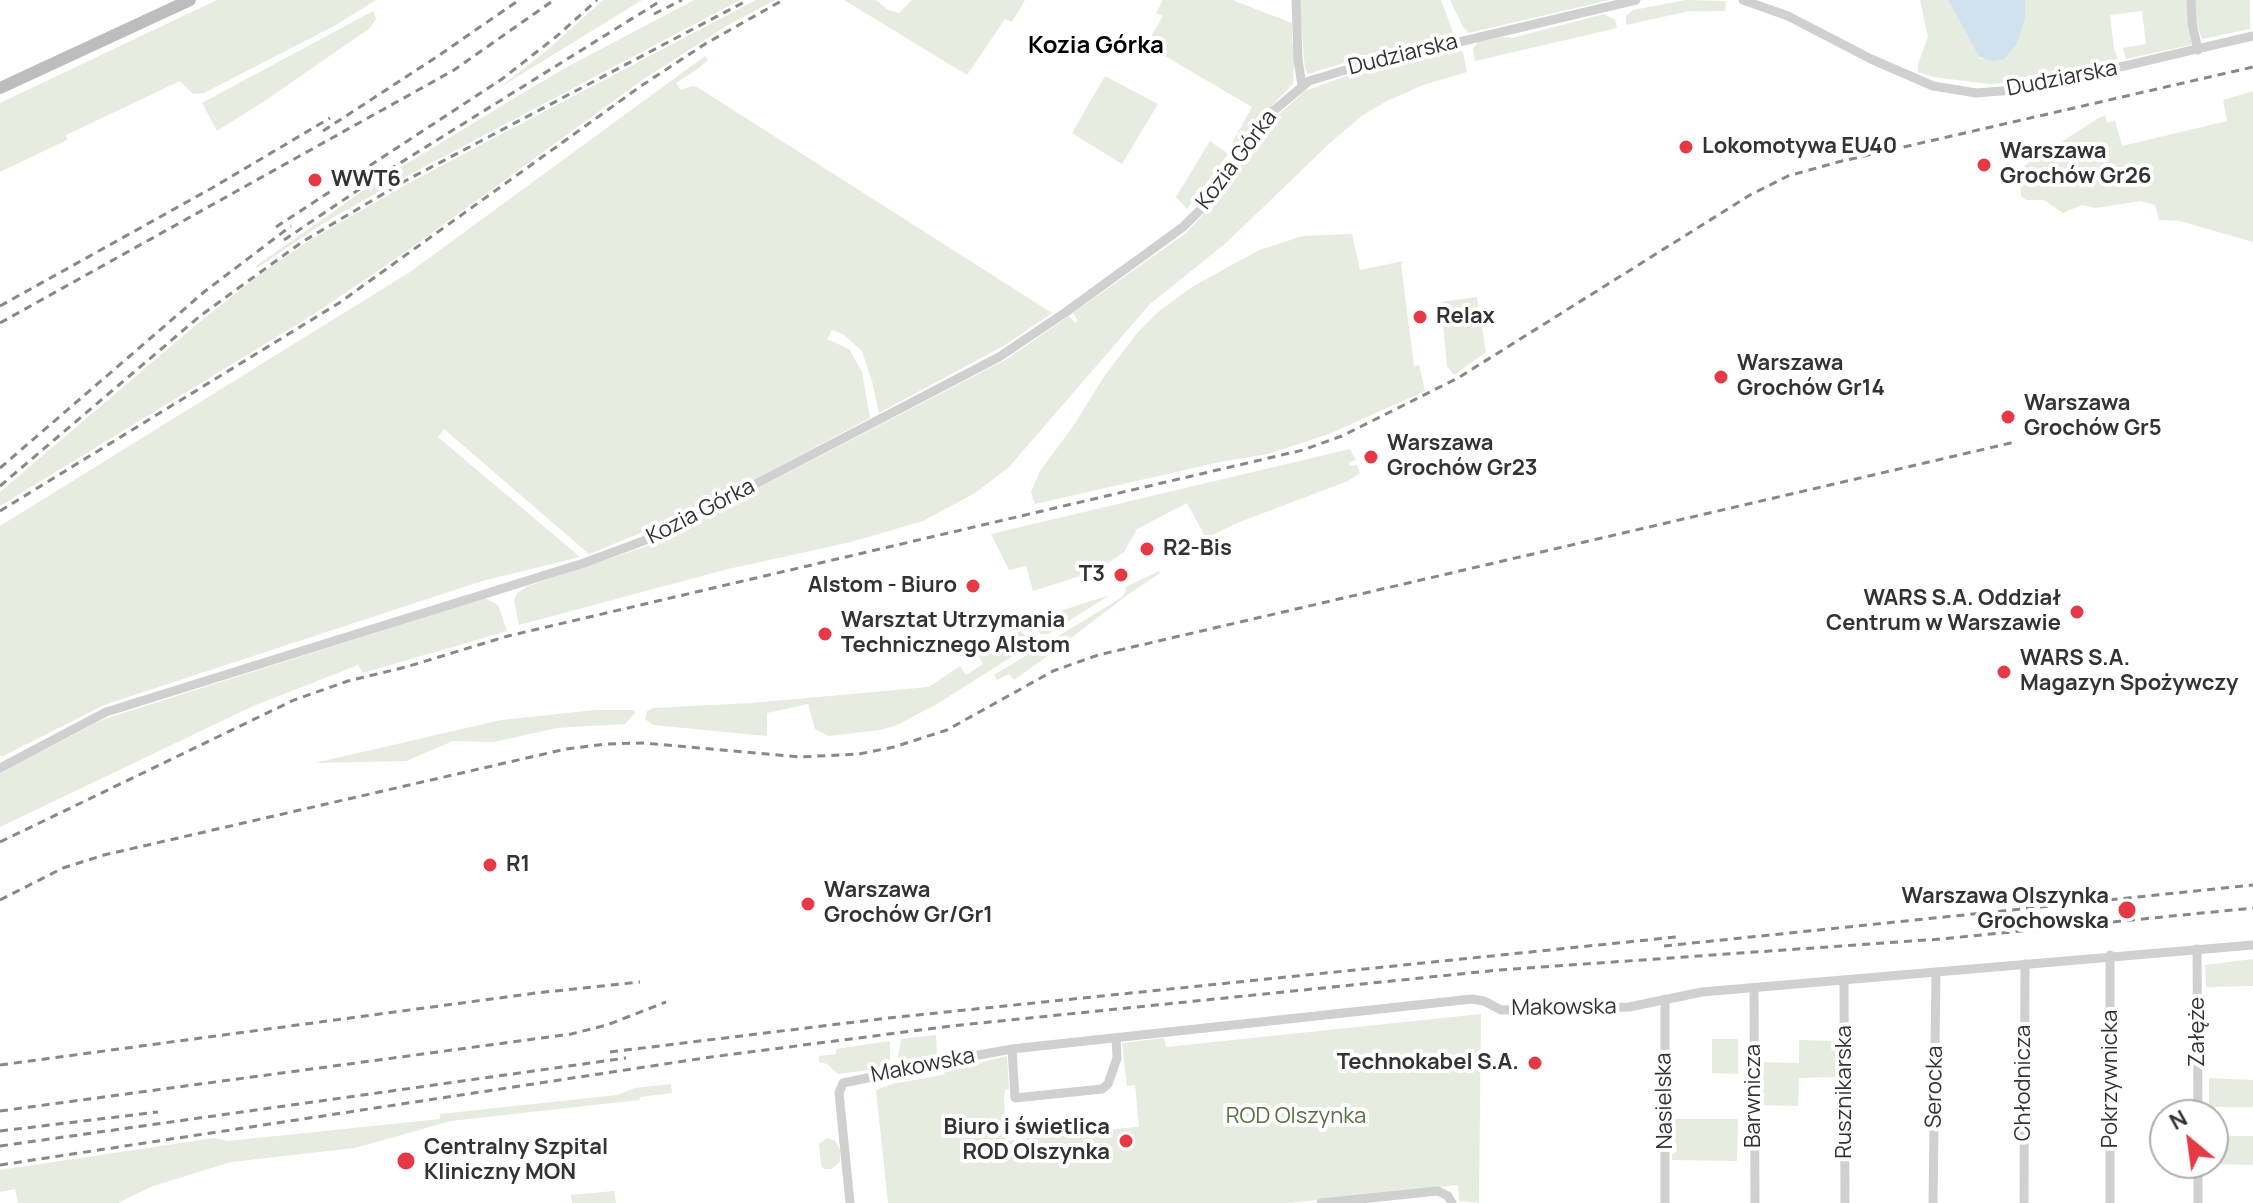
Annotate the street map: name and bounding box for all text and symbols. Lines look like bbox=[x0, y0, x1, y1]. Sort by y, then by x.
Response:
street label: Dudziarska bbox=[1345, 29, 1461, 81]
district label: Kozia Górka bbox=[1028, 32, 1164, 60]
street label: Dudziarska bbox=[2004, 55, 2120, 103]
street label: Kozia Górka bbox=[1191, 105, 1283, 215]
place label: Lokomotywa EU40 bbox=[1702, 134, 1897, 160]
marker: Lokomotywa EU40 bbox=[1677, 138, 1695, 156]
place label: Warszawa Grochów Gr26 bbox=[2000, 139, 2152, 190]
marker: Warszawa Grochów Gr26 bbox=[1975, 156, 1993, 174]
place label: WWT6 bbox=[331, 167, 401, 193]
marker: WWT6 bbox=[306, 171, 324, 189]
place label: Relax bbox=[1436, 304, 1495, 330]
marker: Relax bbox=[1411, 308, 1429, 326]
place label: Warszawa Grochów Gr14 bbox=[1737, 351, 1885, 402]
marker: Warszawa Grochów Gr14 bbox=[1712, 368, 1730, 386]
place label: Warszawa Grochów Gr5 bbox=[2024, 391, 2162, 442]
marker: Warszawa Grochów Gr5 bbox=[1999, 408, 2017, 426]
place label: Warszawa Grochów Gr23 bbox=[1387, 431, 1538, 482]
marker: Warszawa Grochów Gr23 bbox=[1362, 448, 1380, 466]
street label: Kozia Górka bbox=[643, 474, 759, 550]
place label: R2-Bis bbox=[1163, 536, 1232, 562]
marker: R2-Bis bbox=[1138, 540, 1156, 558]
place label: T3 bbox=[1079, 562, 1105, 588]
marker: T3 bbox=[1112, 566, 1130, 584]
place label: Alstom - Biuro bbox=[808, 573, 957, 599]
marker: Alstom - Biuro bbox=[964, 577, 982, 595]
place label: WARS S.A. Oddział Centrum w Warszawie bbox=[1826, 586, 2061, 638]
marker: WARS S.A. Oddział Centrum w Warszawie bbox=[2068, 603, 2086, 621]
place label: Warsztat Utrzymania Technicznego Alstom bbox=[841, 608, 1070, 660]
marker: Warsztat Utrzymania Technicznego Alstom bbox=[816, 625, 834, 643]
place label: WARS S.A. Magazyn Spożywczy bbox=[2020, 646, 2238, 698]
marker: WARS S.A. Magazyn Spożywczy bbox=[1995, 663, 2013, 681]
place label: R1 bbox=[506, 852, 530, 878]
marker: R1 bbox=[481, 856, 499, 874]
place label: Warszawa Grochów Gr/Gr1 bbox=[824, 878, 993, 930]
place label: Warszawa Olszynka Grochowska bbox=[1902, 884, 2109, 936]
marker: Warszawa Grochów Gr/Gr1 bbox=[799, 895, 817, 913]
marker: Warszawa Olszynka Grochowska bbox=[2116, 899, 2138, 921]
street label: Makowska bbox=[1511, 994, 1617, 1022]
street label: Załęże bbox=[2185, 997, 2211, 1067]
street label: Pokrzywnicka bbox=[2098, 1010, 2124, 1148]
street label: Rusznikarska bbox=[1832, 1025, 1858, 1159]
street label: Chłodnicza bbox=[2011, 1025, 2037, 1141]
street label: Makowska bbox=[869, 1043, 977, 1089]
street label: Barwnicza bbox=[1741, 1044, 1767, 1148]
street label: Serocka bbox=[1921, 1046, 1949, 1128]
place label: Technokabel S.A. bbox=[1337, 1050, 1519, 1076]
street label: Nasielska bbox=[1651, 1052, 1679, 1150]
marker: Technokabel S.A. bbox=[1526, 1054, 1544, 1072]
north arrow bbox=[2149, 1099, 2229, 1179]
text: N bbox=[2164, 1103, 2193, 1137]
park label: ROD Olszynka bbox=[1226, 1104, 1366, 1130]
place label: Biuro i świetlica ROD Olszynka bbox=[944, 1115, 1110, 1166]
marker: Biuro i świetlica ROD Olszynka bbox=[1117, 1132, 1135, 1150]
place label: Centralny Szpital Kliniczny MON bbox=[424, 1135, 608, 1186]
marker: Centralny Szpital Kliniczny MON bbox=[395, 1150, 417, 1172]

